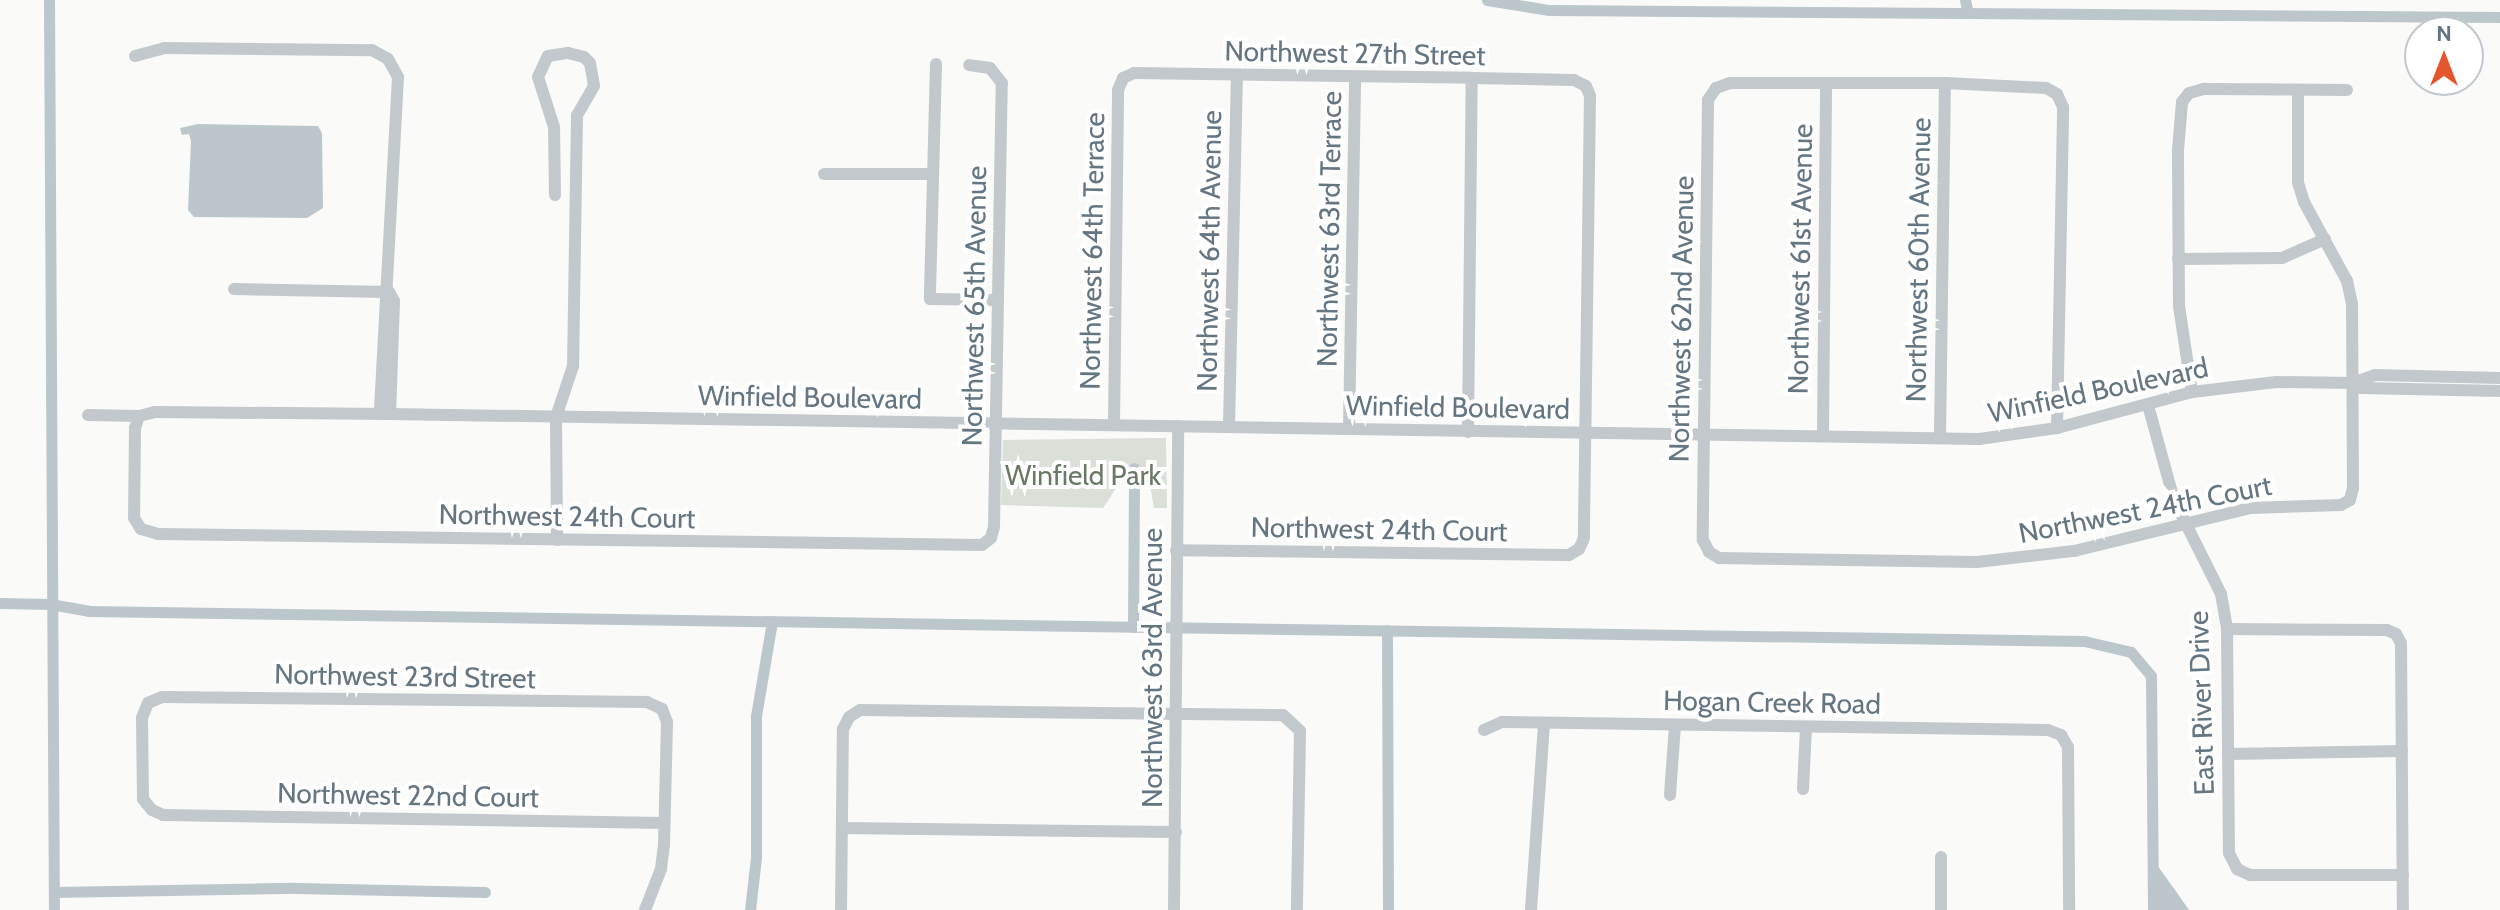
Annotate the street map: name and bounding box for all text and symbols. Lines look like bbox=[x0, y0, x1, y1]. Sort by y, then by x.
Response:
north arrow bbox=[2404, 16, 2484, 96]
text: N bbox=[2436, 20, 2452, 47]
street label: Northwest 27th Street bbox=[1224, 34, 1486, 72]
street label: Northwest 63rd Terrace bbox=[1310, 91, 1348, 367]
street label: Northwest 64th Avenue bbox=[1190, 110, 1228, 392]
street label: Northwest 64th Terrace bbox=[1073, 112, 1111, 390]
street label: Northwest 60th Avenue bbox=[1899, 117, 1937, 403]
street label: Northwest 61st Avenue bbox=[1781, 123, 1819, 395]
street label: Northwest 65th Avenue bbox=[955, 165, 993, 447]
street label: Northwest 62nd Avenue bbox=[1662, 175, 1700, 463]
street label: Winfield Boulevard bbox=[1985, 350, 2211, 430]
street label: Winfield Boulevard bbox=[698, 378, 922, 416]
street label: Winfield Boulevard bbox=[1346, 388, 1570, 426]
park label: Winfield Park bbox=[1005, 458, 1161, 492]
street label: Northwest 24th Court bbox=[2016, 468, 2274, 550]
street label: Northwest 24th Court bbox=[438, 497, 696, 535]
street label: Northwest 24th Court bbox=[1250, 510, 1508, 548]
street label: Northwest 63rd Avenue bbox=[1135, 528, 1169, 808]
street label: East River Drive bbox=[2181, 610, 2221, 796]
street label: Northwest 23rd Street bbox=[274, 657, 536, 695]
street label: Hogan Creek Road bbox=[1663, 683, 1881, 721]
street label: Northwest 22nd Court bbox=[277, 776, 539, 814]

